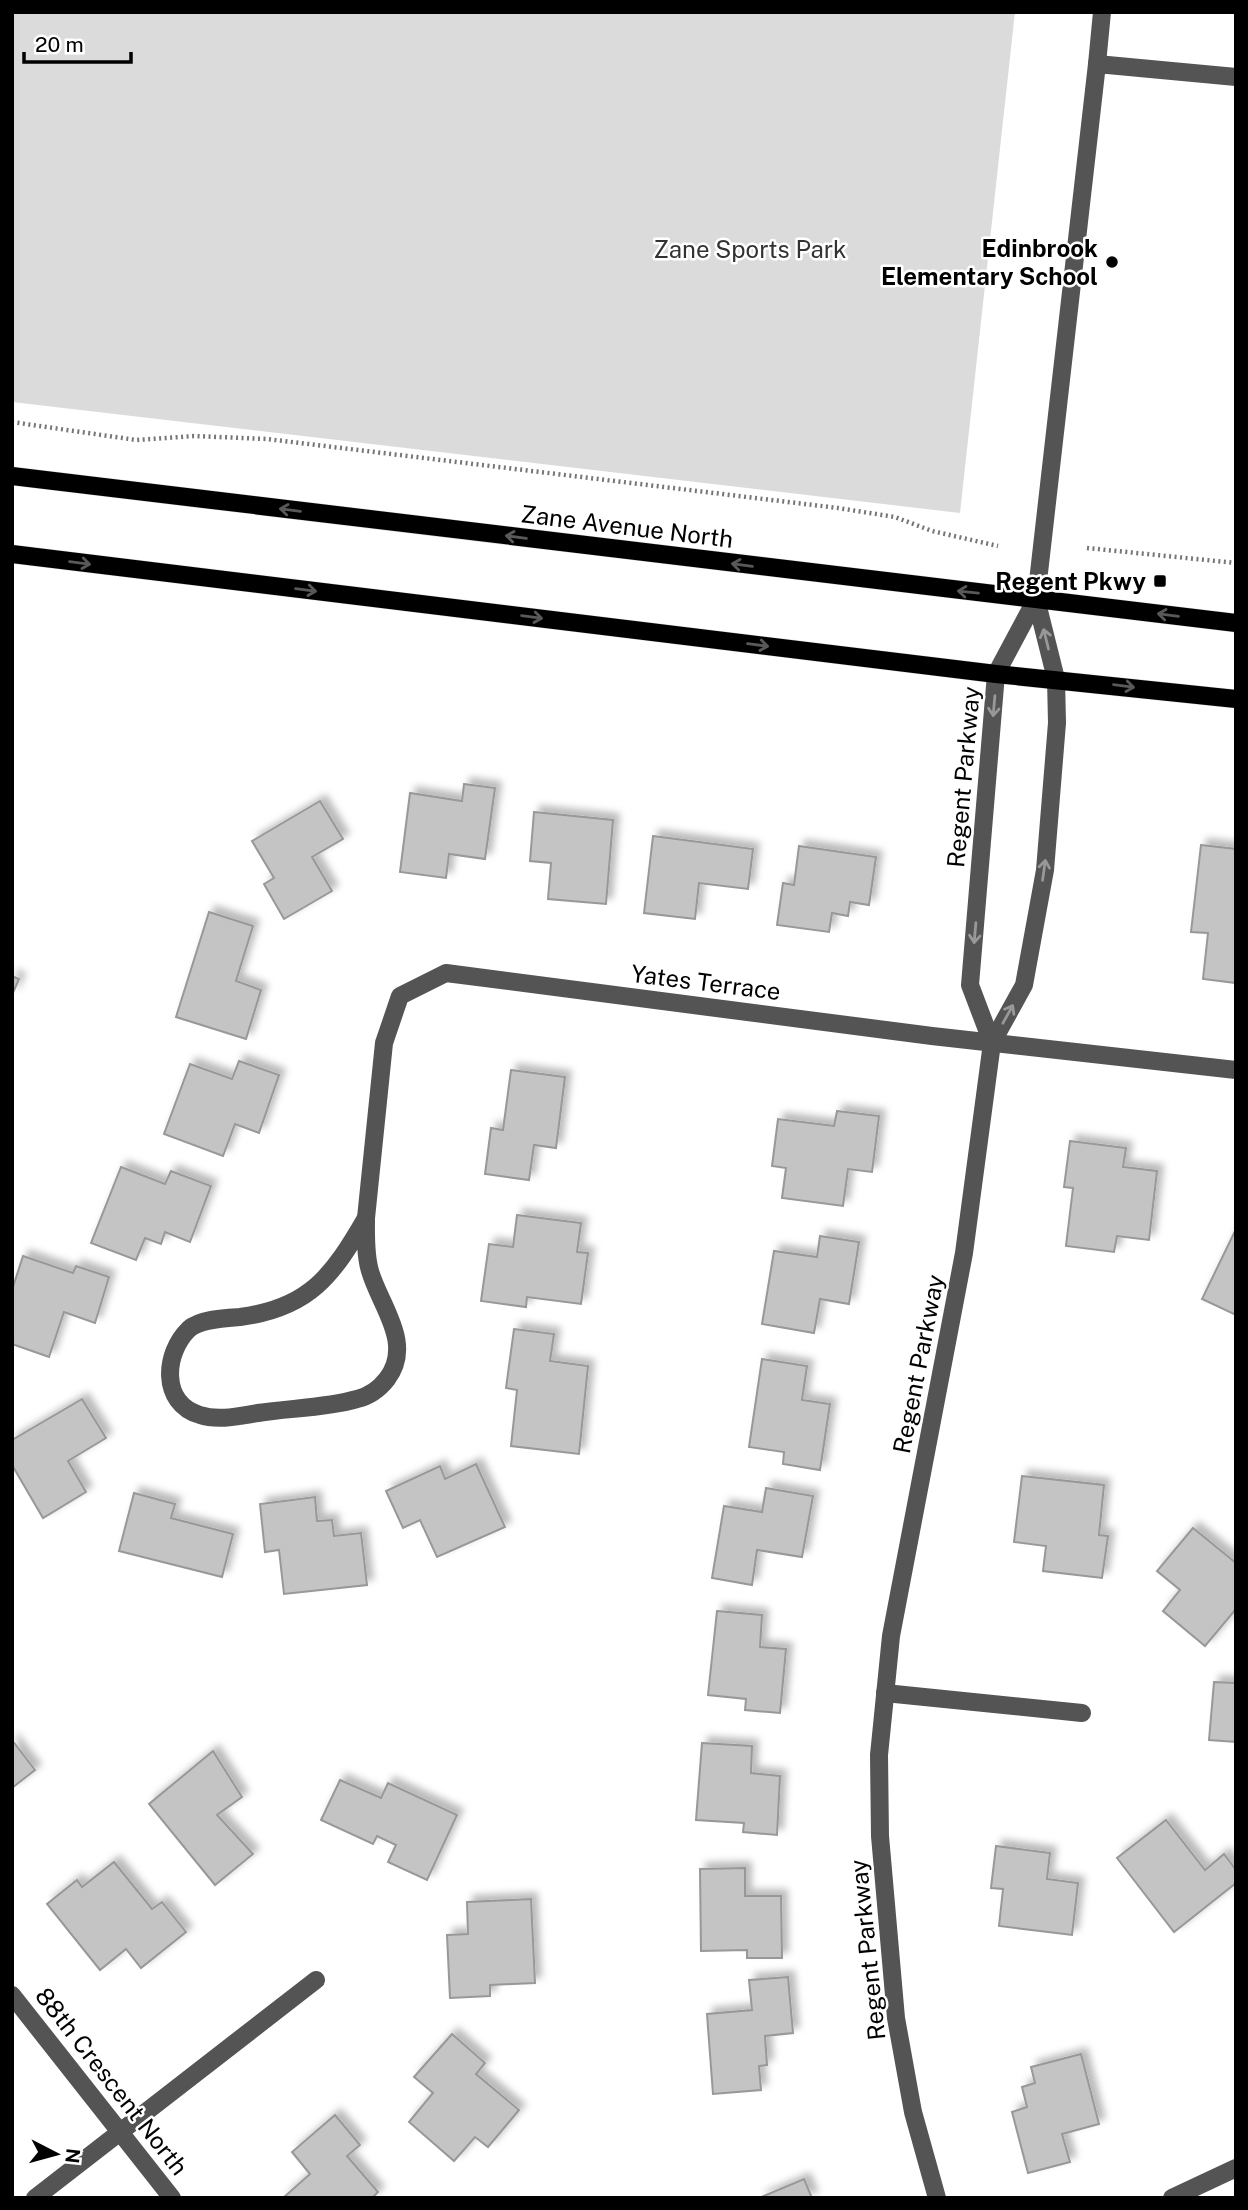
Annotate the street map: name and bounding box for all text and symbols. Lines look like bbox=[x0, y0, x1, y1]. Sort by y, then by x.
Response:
scale bar bbox=[24, 21, 131, 65]
text: 20 m bbox=[35, 32, 84, 57]
place label: Edinbrook Elementary School bbox=[881, 234, 1098, 290]
park label: Zane Sports Park bbox=[653, 235, 847, 263]
marker: Edinbrook Elementary School bbox=[1104, 254, 1120, 270]
street label: Zane Avenue North bbox=[519, 499, 735, 553]
one-way arrow bbox=[280, 503, 302, 516]
one-way arrow bbox=[505, 531, 528, 544]
one-way arrow bbox=[68, 556, 91, 569]
one-way arrow bbox=[731, 558, 754, 571]
place label: Regent Pkwy bbox=[995, 567, 1146, 595]
marker: Regent Pkwy bbox=[1152, 573, 1168, 589]
one-way arrow bbox=[294, 583, 317, 596]
one-way arrow bbox=[957, 585, 980, 598]
one-way arrow bbox=[1157, 608, 1180, 621]
one-way arrow bbox=[520, 611, 543, 624]
one-way arrow bbox=[1039, 628, 1052, 651]
one-way arrow bbox=[746, 638, 768, 651]
one-way arrow bbox=[1112, 679, 1134, 692]
street label: Regent Parkway bbox=[941, 685, 985, 869]
one-way arrow bbox=[987, 694, 1000, 717]
one-way arrow bbox=[1038, 859, 1051, 882]
one-way arrow bbox=[968, 921, 981, 944]
street label: Yates Terrace bbox=[630, 959, 782, 1005]
one-way arrow bbox=[1001, 1004, 1015, 1025]
street label: Regent Parkway bbox=[887, 1272, 949, 1456]
street label: Regent Parkway bbox=[844, 1858, 890, 2042]
street label: 88th Crescent North bbox=[30, 1981, 194, 2181]
north arrow bbox=[21, 2119, 91, 2189]

